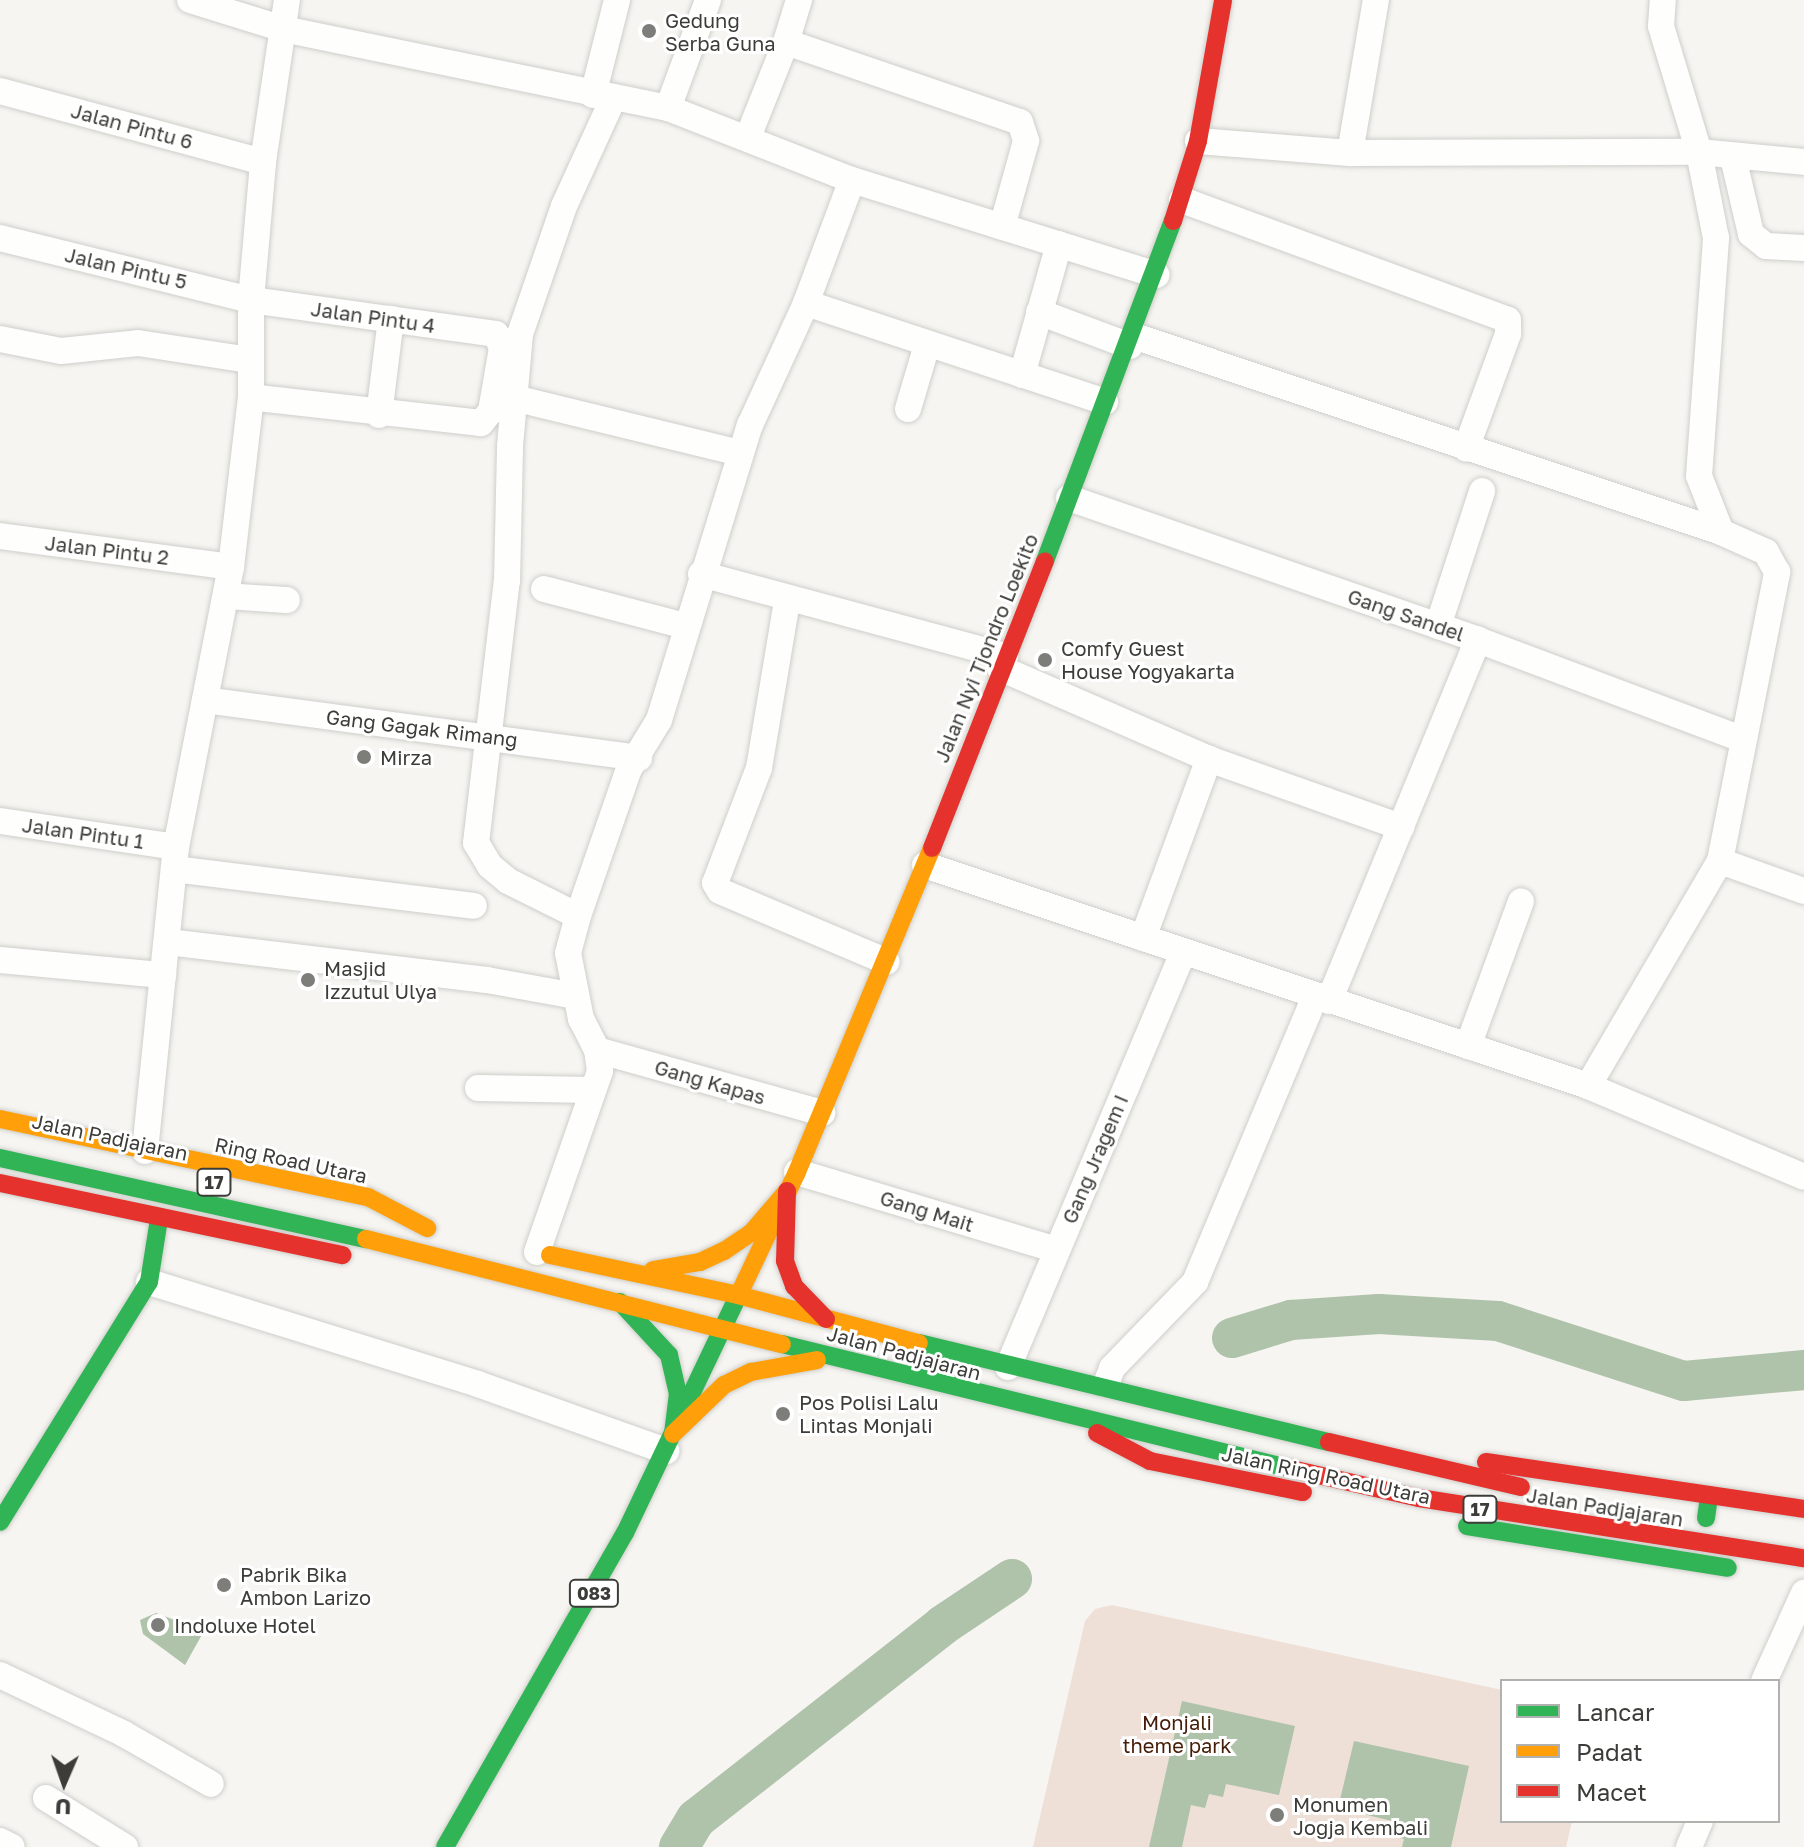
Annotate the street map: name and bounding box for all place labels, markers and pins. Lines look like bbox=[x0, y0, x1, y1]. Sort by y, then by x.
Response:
place label: Gedung Serba Guna bbox=[665, 8, 776, 55]
marker: Gedung Serba Guna bbox=[640, 22, 658, 40]
place label: Comfy Guest House Yogyakarta bbox=[1061, 636, 1235, 683]
marker: Comfy Guest House Yogyakarta bbox=[1036, 651, 1054, 669]
place label: Mirza bbox=[380, 745, 432, 769]
marker: Mirza bbox=[355, 748, 373, 766]
place label: Masjid Izzutul Ulya bbox=[324, 956, 437, 1003]
marker: Masjid Izzutul Ulya bbox=[299, 971, 317, 989]
place label: Pos Polisi Lalu Lintas Monjali bbox=[799, 1390, 939, 1437]
marker: Pos Polisi Lalu Lintas Monjali bbox=[774, 1405, 792, 1423]
place label: Pabrik Bika Ambon Larizo bbox=[240, 1562, 371, 1609]
marker: Pabrik Bika Ambon Larizo bbox=[215, 1576, 233, 1594]
place label: Indoluxe Hotel bbox=[174, 1613, 316, 1637]
marker: Indoluxe Hotel bbox=[149, 1616, 167, 1634]
place label: Monumen Jogja Kembali bbox=[1293, 1792, 1428, 1839]
marker: Monumen Jogja Kembali bbox=[1268, 1806, 1286, 1824]

